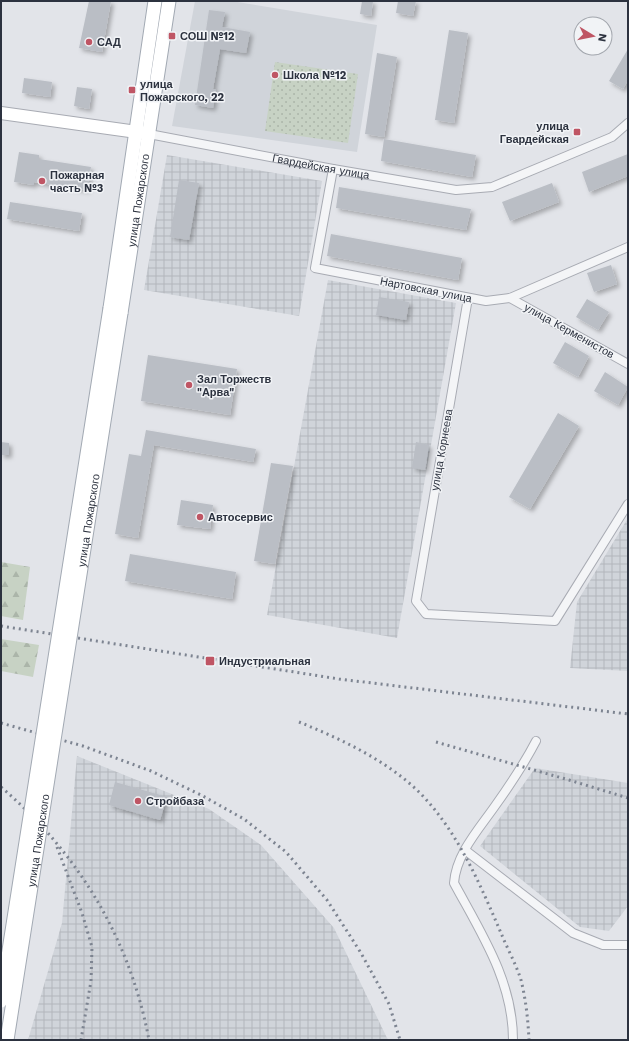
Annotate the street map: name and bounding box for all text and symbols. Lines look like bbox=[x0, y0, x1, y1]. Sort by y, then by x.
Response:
north arrow bbox=[573, 16, 613, 56]
place label: СОШ №12 bbox=[180, 30, 235, 43]
marker: СОШ №12 bbox=[167, 31, 177, 41]
text: N bbox=[595, 33, 609, 43]
place label: САД bbox=[97, 36, 121, 49]
marker: САД bbox=[84, 37, 94, 47]
place label: Школа №12 bbox=[283, 69, 347, 82]
marker: Школа №12 bbox=[270, 70, 280, 80]
place label: улица Пожарского, 22 bbox=[140, 78, 224, 104]
marker: улица Пожарского, 22 bbox=[127, 85, 137, 95]
place label: улица Гвардейская bbox=[500, 120, 570, 146]
marker: улица Гвардейская bbox=[572, 127, 582, 137]
street label: Гвардейская улица bbox=[271, 151, 371, 182]
street label: улица Пожарского bbox=[125, 153, 152, 248]
place label: Пожарная часть №3 bbox=[50, 169, 104, 195]
marker: Пожарная часть №3 bbox=[37, 176, 47, 186]
street label: Нартовская улица bbox=[379, 275, 474, 305]
street label: улица Керменистов bbox=[522, 301, 616, 361]
place label: Зал Торжеств "Арва" bbox=[197, 373, 272, 399]
marker: Зал Торжеств "Арва" bbox=[184, 380, 194, 390]
street label: улица Корнеева bbox=[428, 407, 456, 492]
street label: улица Пожарского bbox=[75, 473, 102, 568]
place label: Автосервис bbox=[208, 511, 273, 524]
marker: Автосервис bbox=[195, 512, 205, 522]
marker: Индустриальная bbox=[204, 655, 216, 667]
place label: Индустриальная bbox=[219, 655, 311, 668]
street label: улица Пожарского bbox=[25, 793, 52, 888]
place label: Стройбаза bbox=[146, 795, 205, 808]
marker: Стройбаза bbox=[133, 796, 143, 806]

